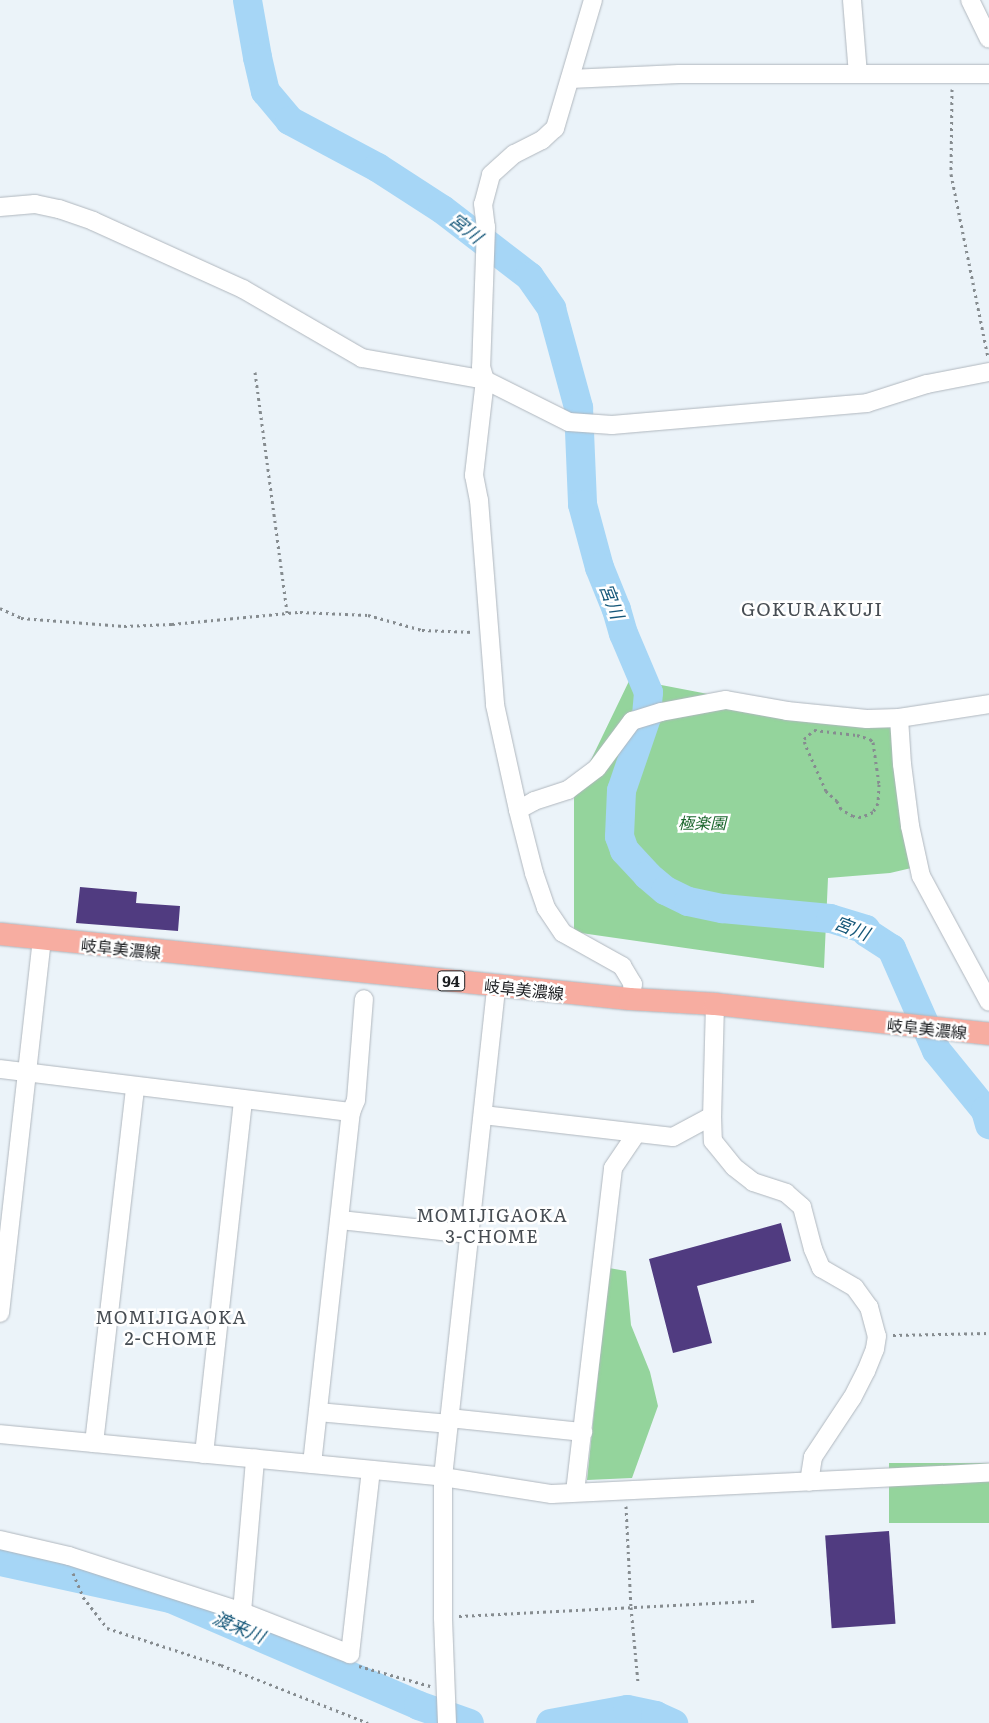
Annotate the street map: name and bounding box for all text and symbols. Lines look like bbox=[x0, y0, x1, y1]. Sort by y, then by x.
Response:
water label: 宮川 bbox=[445, 208, 487, 248]
water label: 宮川 bbox=[595, 580, 629, 622]
district label: GOKURAKUJI bbox=[740, 598, 884, 620]
park label: 極楽園 bbox=[678, 812, 726, 832]
water label: 宮川 bbox=[831, 911, 873, 945]
street label: 岐阜美濃線 bbox=[80, 934, 162, 962]
road number: 94 bbox=[436, 968, 466, 994]
street label: 岐阜美濃線 bbox=[483, 975, 565, 1003]
street label: 岐阜美濃線 bbox=[886, 1014, 968, 1042]
district label: MOMIJIGAOKA 3-CHOME bbox=[415, 1205, 569, 1248]
district label: MOMIJIGAOKA 2-CHOME bbox=[94, 1307, 248, 1350]
water label: 渡来川 bbox=[210, 1607, 268, 1647]

